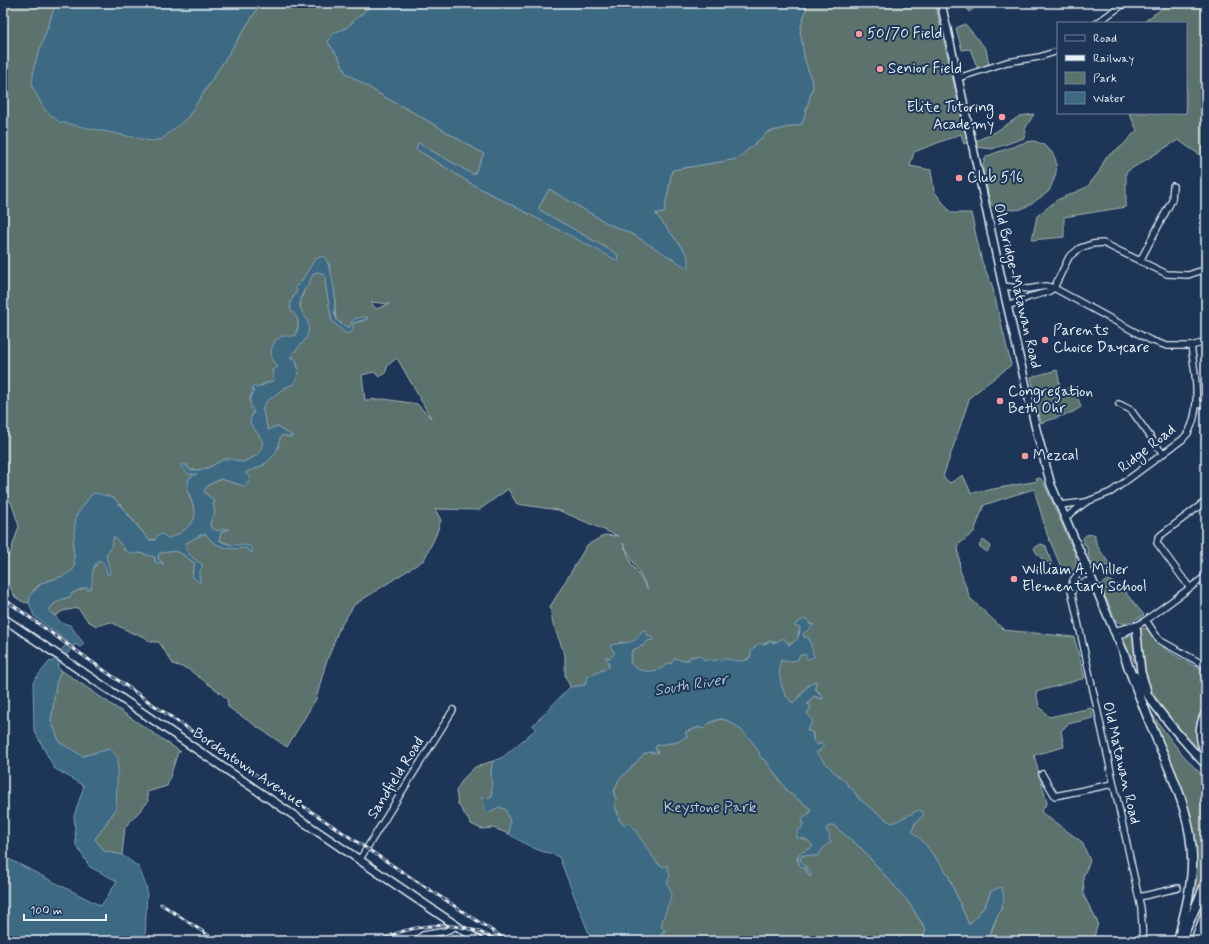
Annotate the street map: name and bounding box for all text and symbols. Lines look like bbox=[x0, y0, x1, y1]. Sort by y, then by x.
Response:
legend bbox=[1057, 22, 1187, 114]
place label: 50/70 Field bbox=[867, 24, 942, 44]
marker: 50/70 Field bbox=[854, 29, 864, 39]
text: Road bbox=[1093, 31, 1117, 47]
text: Railway bbox=[1093, 51, 1135, 67]
place label: Senior Field bbox=[888, 59, 962, 79]
marker: Senior Field bbox=[875, 64, 885, 74]
text: Park bbox=[1093, 71, 1117, 87]
text: Water bbox=[1093, 91, 1125, 107]
place label: Elite Tutoring Academy bbox=[907, 98, 994, 135]
marker: Elite Tutoring Academy bbox=[997, 112, 1007, 122]
place label: Club 516 bbox=[967, 168, 1023, 188]
marker: Club 516 bbox=[954, 173, 964, 183]
street label: Old Bridge-Matawan Road bbox=[987, 201, 1046, 371]
place label: Parents Choice Daycare bbox=[1053, 321, 1150, 358]
marker: Parents Choice Daycare bbox=[1040, 335, 1050, 345]
place label: Congregation Beth Ohr bbox=[1008, 382, 1093, 419]
marker: Congregation Beth Ohr bbox=[995, 396, 1005, 406]
street label: Ridge Road bbox=[1114, 420, 1181, 479]
place label: Mezcal bbox=[1033, 446, 1079, 466]
marker: Mezcal bbox=[1020, 451, 1030, 461]
place label: William A. Miller Elementary School bbox=[1022, 560, 1147, 597]
marker: William A. Miller Elementary School bbox=[1009, 574, 1019, 584]
water label: South River bbox=[653, 668, 732, 701]
street label: Old Matawan Road bbox=[1097, 700, 1145, 826]
street label: Bordentown Avenue bbox=[189, 723, 307, 813]
street label: Sandfield Road bbox=[363, 733, 429, 823]
park label: Keystone Park bbox=[664, 798, 757, 818]
scale bar bbox=[24, 896, 106, 922]
text: 100 m bbox=[30, 903, 62, 919]

